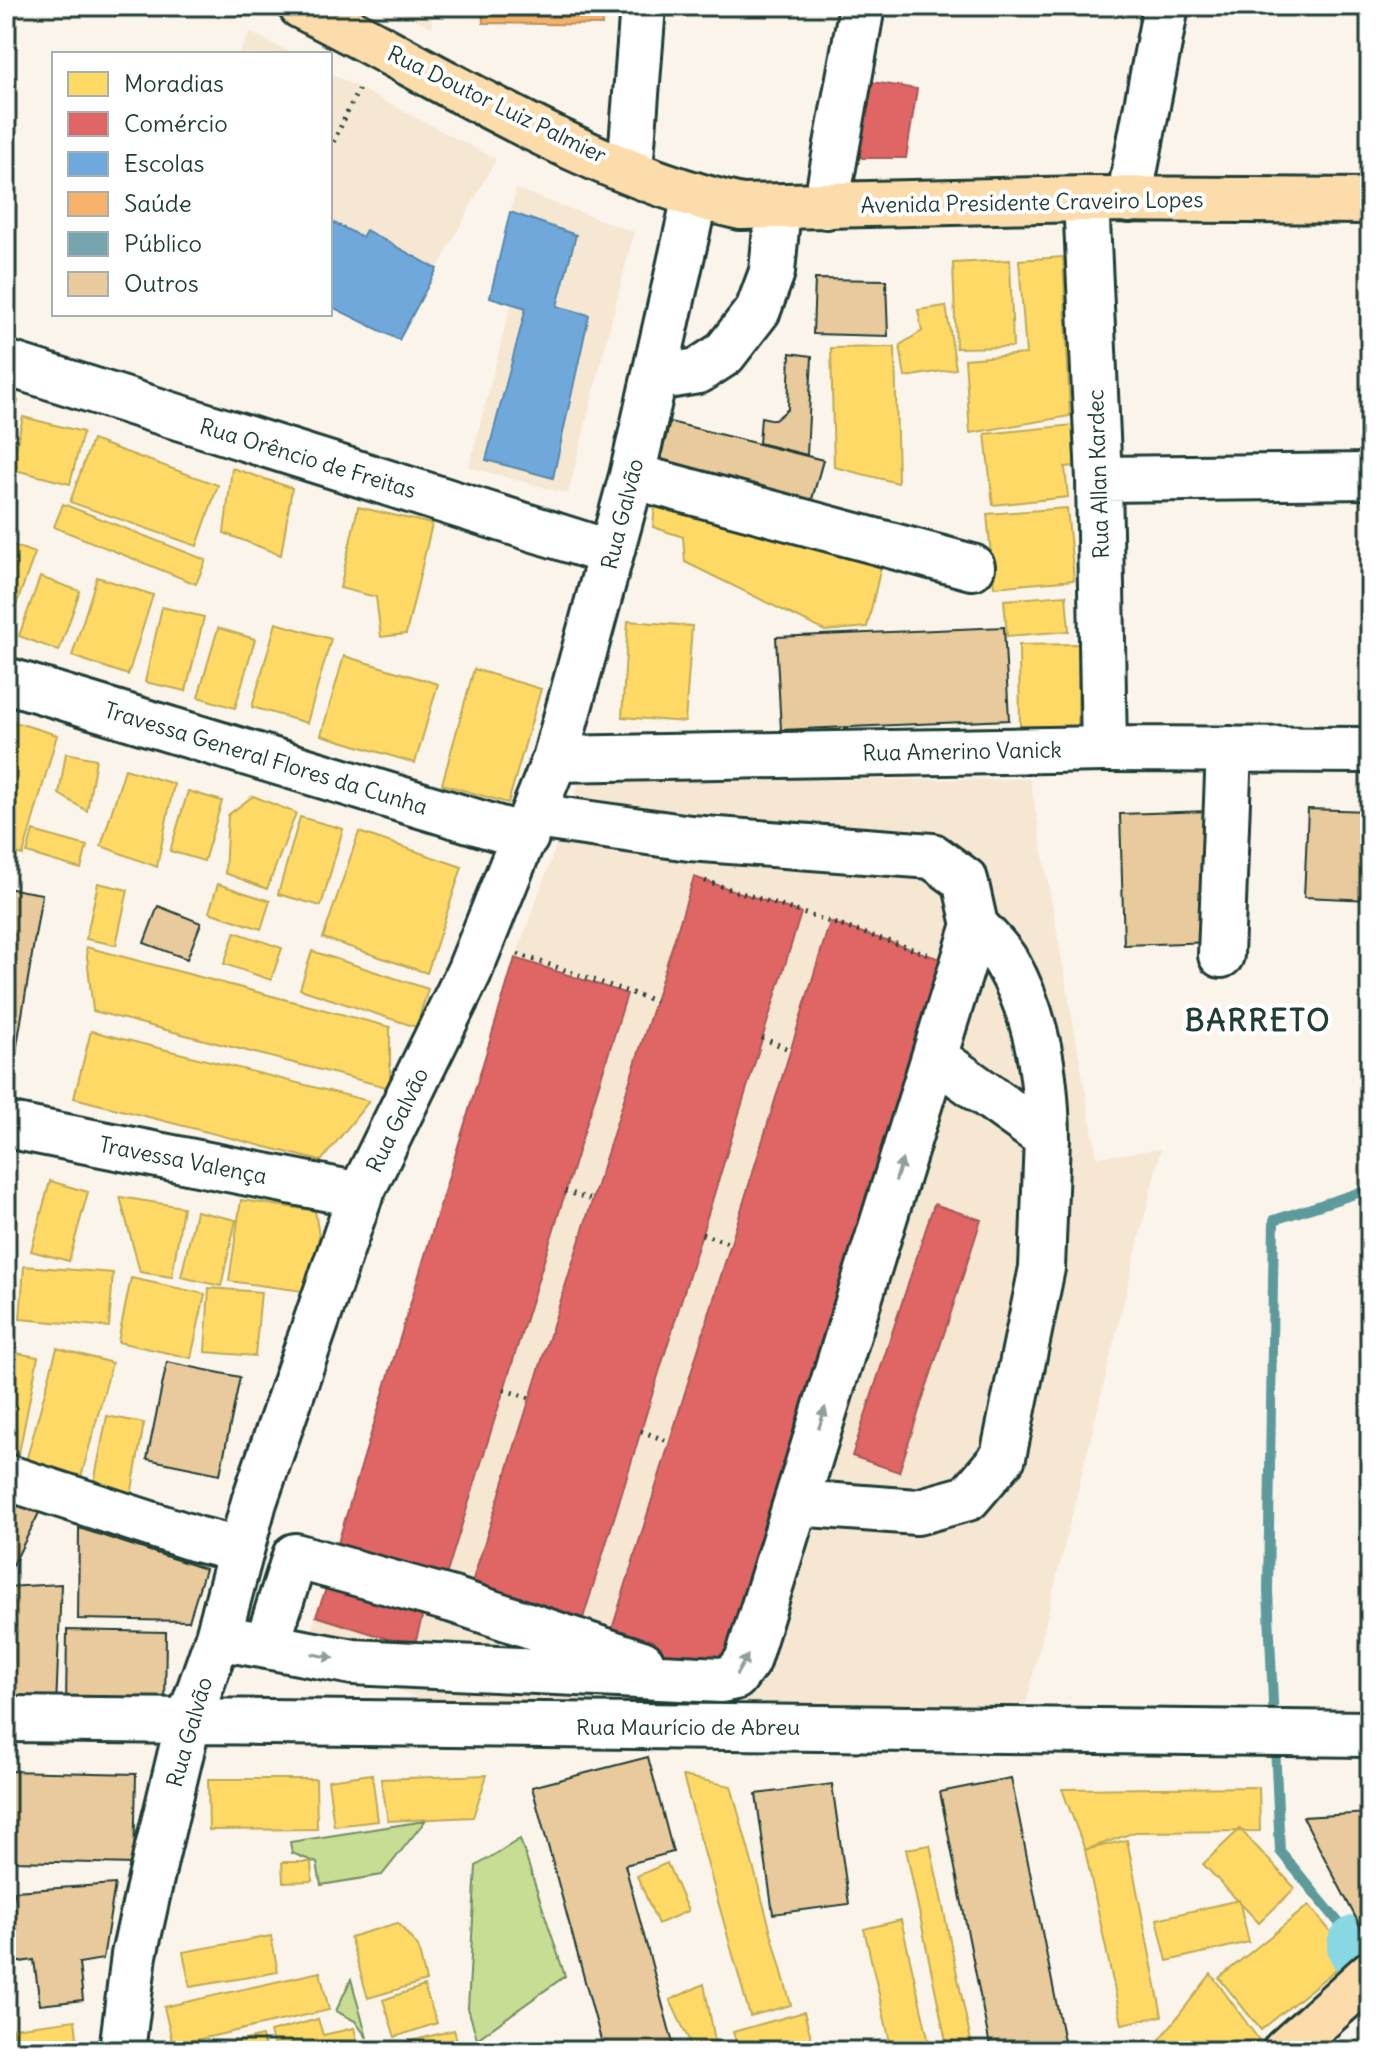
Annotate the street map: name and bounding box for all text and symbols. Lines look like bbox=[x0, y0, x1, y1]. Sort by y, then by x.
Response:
street label: Rua Doutor Luiz Palmier bbox=[383, 39, 611, 169]
legend bbox=[52, 52, 332, 316]
text: Moradias bbox=[124, 68, 224, 98]
text: Comércio bbox=[124, 108, 228, 138]
text: Escolas bbox=[124, 148, 205, 178]
street label: Avenida Presidente Craveiro Lopes bbox=[860, 185, 1204, 219]
text: Saúde bbox=[124, 188, 192, 218]
text: Público bbox=[124, 228, 202, 258]
text: Outros bbox=[124, 268, 199, 298]
street label: Rua Allan Kardec bbox=[1081, 389, 1115, 559]
street label: Rua Orêncio de Freitas bbox=[197, 412, 419, 504]
street label: Rua Galvão bbox=[595, 456, 649, 572]
street label: Travessa General Flores da Cunha bbox=[101, 695, 431, 821]
street label: Rua Amerino Vanick bbox=[862, 735, 1062, 767]
district label: BARRETO bbox=[1185, 1001, 1331, 1039]
street label: Rua Galvão bbox=[360, 1063, 434, 1177]
street label: Travessa Valença bbox=[97, 1130, 269, 1190]
one-way arrow bbox=[893, 1158, 906, 1182]
one-way arrow bbox=[816, 1406, 829, 1430]
one-way arrow bbox=[310, 1651, 335, 1663]
one-way arrow bbox=[735, 1654, 749, 1676]
street label: Rua Galvão bbox=[160, 1674, 218, 1790]
street label: Rua Maurício de Abreu bbox=[576, 1713, 800, 1741]

